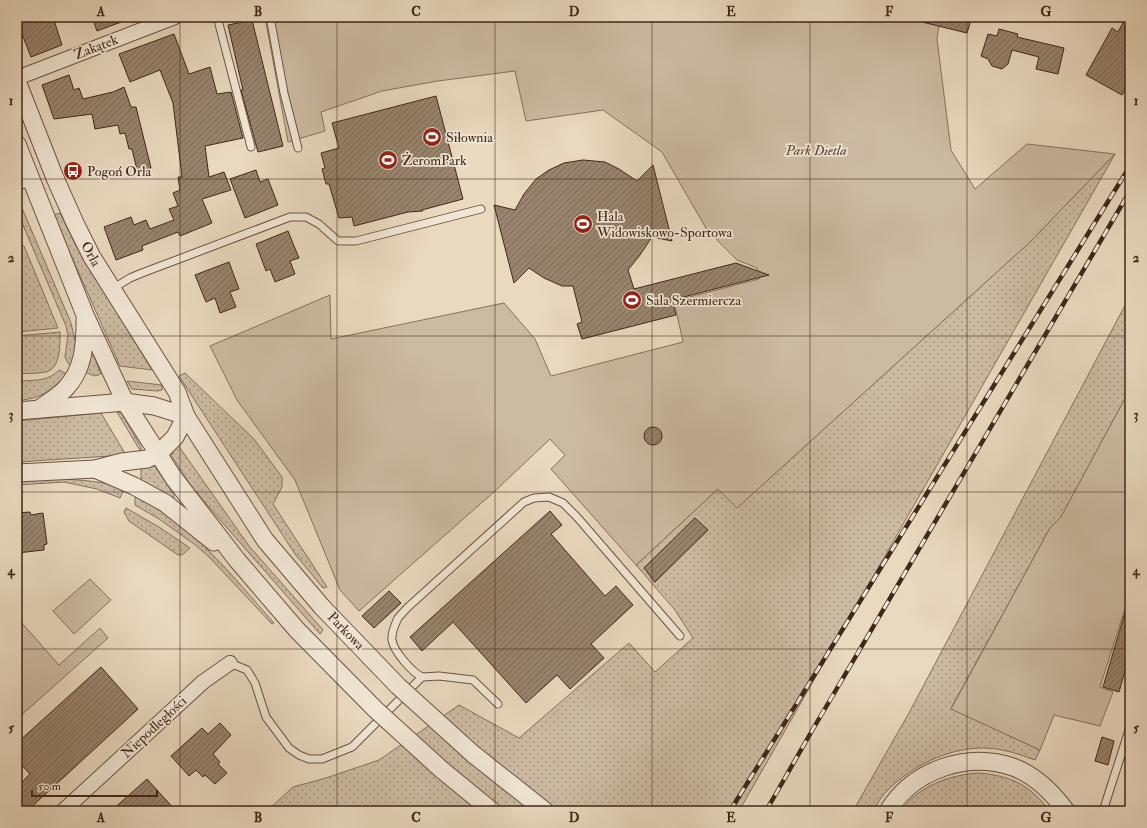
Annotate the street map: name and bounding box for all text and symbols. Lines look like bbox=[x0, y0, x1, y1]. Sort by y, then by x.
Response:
text: A bbox=[96, 4, 106, 20]
text: B bbox=[254, 4, 262, 20]
text: C bbox=[411, 4, 421, 20]
text: D bbox=[569, 4, 580, 20]
text: E bbox=[726, 4, 736, 20]
text: F bbox=[885, 4, 894, 20]
text: G bbox=[1041, 4, 1052, 20]
street label: Zakątek bbox=[72, 31, 121, 63]
text: 1 bbox=[9, 93, 14, 109]
text: 1 bbox=[1134, 93, 1139, 109]
sports icon: Siłownia bbox=[421, 126, 443, 148]
place label: Siłownia bbox=[446, 129, 493, 146]
park label: Park Dietla bbox=[784, 142, 847, 159]
sports icon: ŻeromPark bbox=[377, 149, 399, 171]
place label: ŻeromPark bbox=[402, 152, 467, 169]
bus stop icon: Pogoń Orla bbox=[62, 160, 84, 182]
place label: Pogoń Orla bbox=[87, 163, 151, 180]
place label: Hala Widowiskowo-Sportowa bbox=[596, 208, 732, 242]
sports icon: Hala Widowiskowo-Sportowa bbox=[572, 213, 594, 235]
street label: Orla bbox=[77, 239, 105, 270]
text: 2 bbox=[8, 250, 15, 266]
text: 2 bbox=[1133, 250, 1140, 266]
sports icon: Sala Szermiercza bbox=[621, 289, 643, 311]
place label: Sala Szermiercza bbox=[646, 292, 741, 309]
text: 3 bbox=[9, 407, 14, 423]
text: 3 bbox=[1134, 407, 1139, 423]
text: 4 bbox=[6, 563, 15, 579]
text: 4 bbox=[1131, 563, 1140, 579]
street label: Parkowa bbox=[324, 608, 368, 654]
street label: Niepodległości bbox=[118, 692, 191, 762]
text: 5 bbox=[8, 720, 14, 736]
text: 5 bbox=[1133, 720, 1139, 736]
scale bar bbox=[32, 772, 157, 798]
text: 50 m bbox=[38, 779, 62, 794]
text: A bbox=[96, 810, 106, 826]
text: B bbox=[254, 810, 262, 826]
text: C bbox=[411, 810, 421, 826]
text: D bbox=[569, 810, 580, 826]
text: E bbox=[726, 810, 736, 826]
text: F bbox=[885, 810, 894, 826]
text: G bbox=[1041, 810, 1052, 826]

